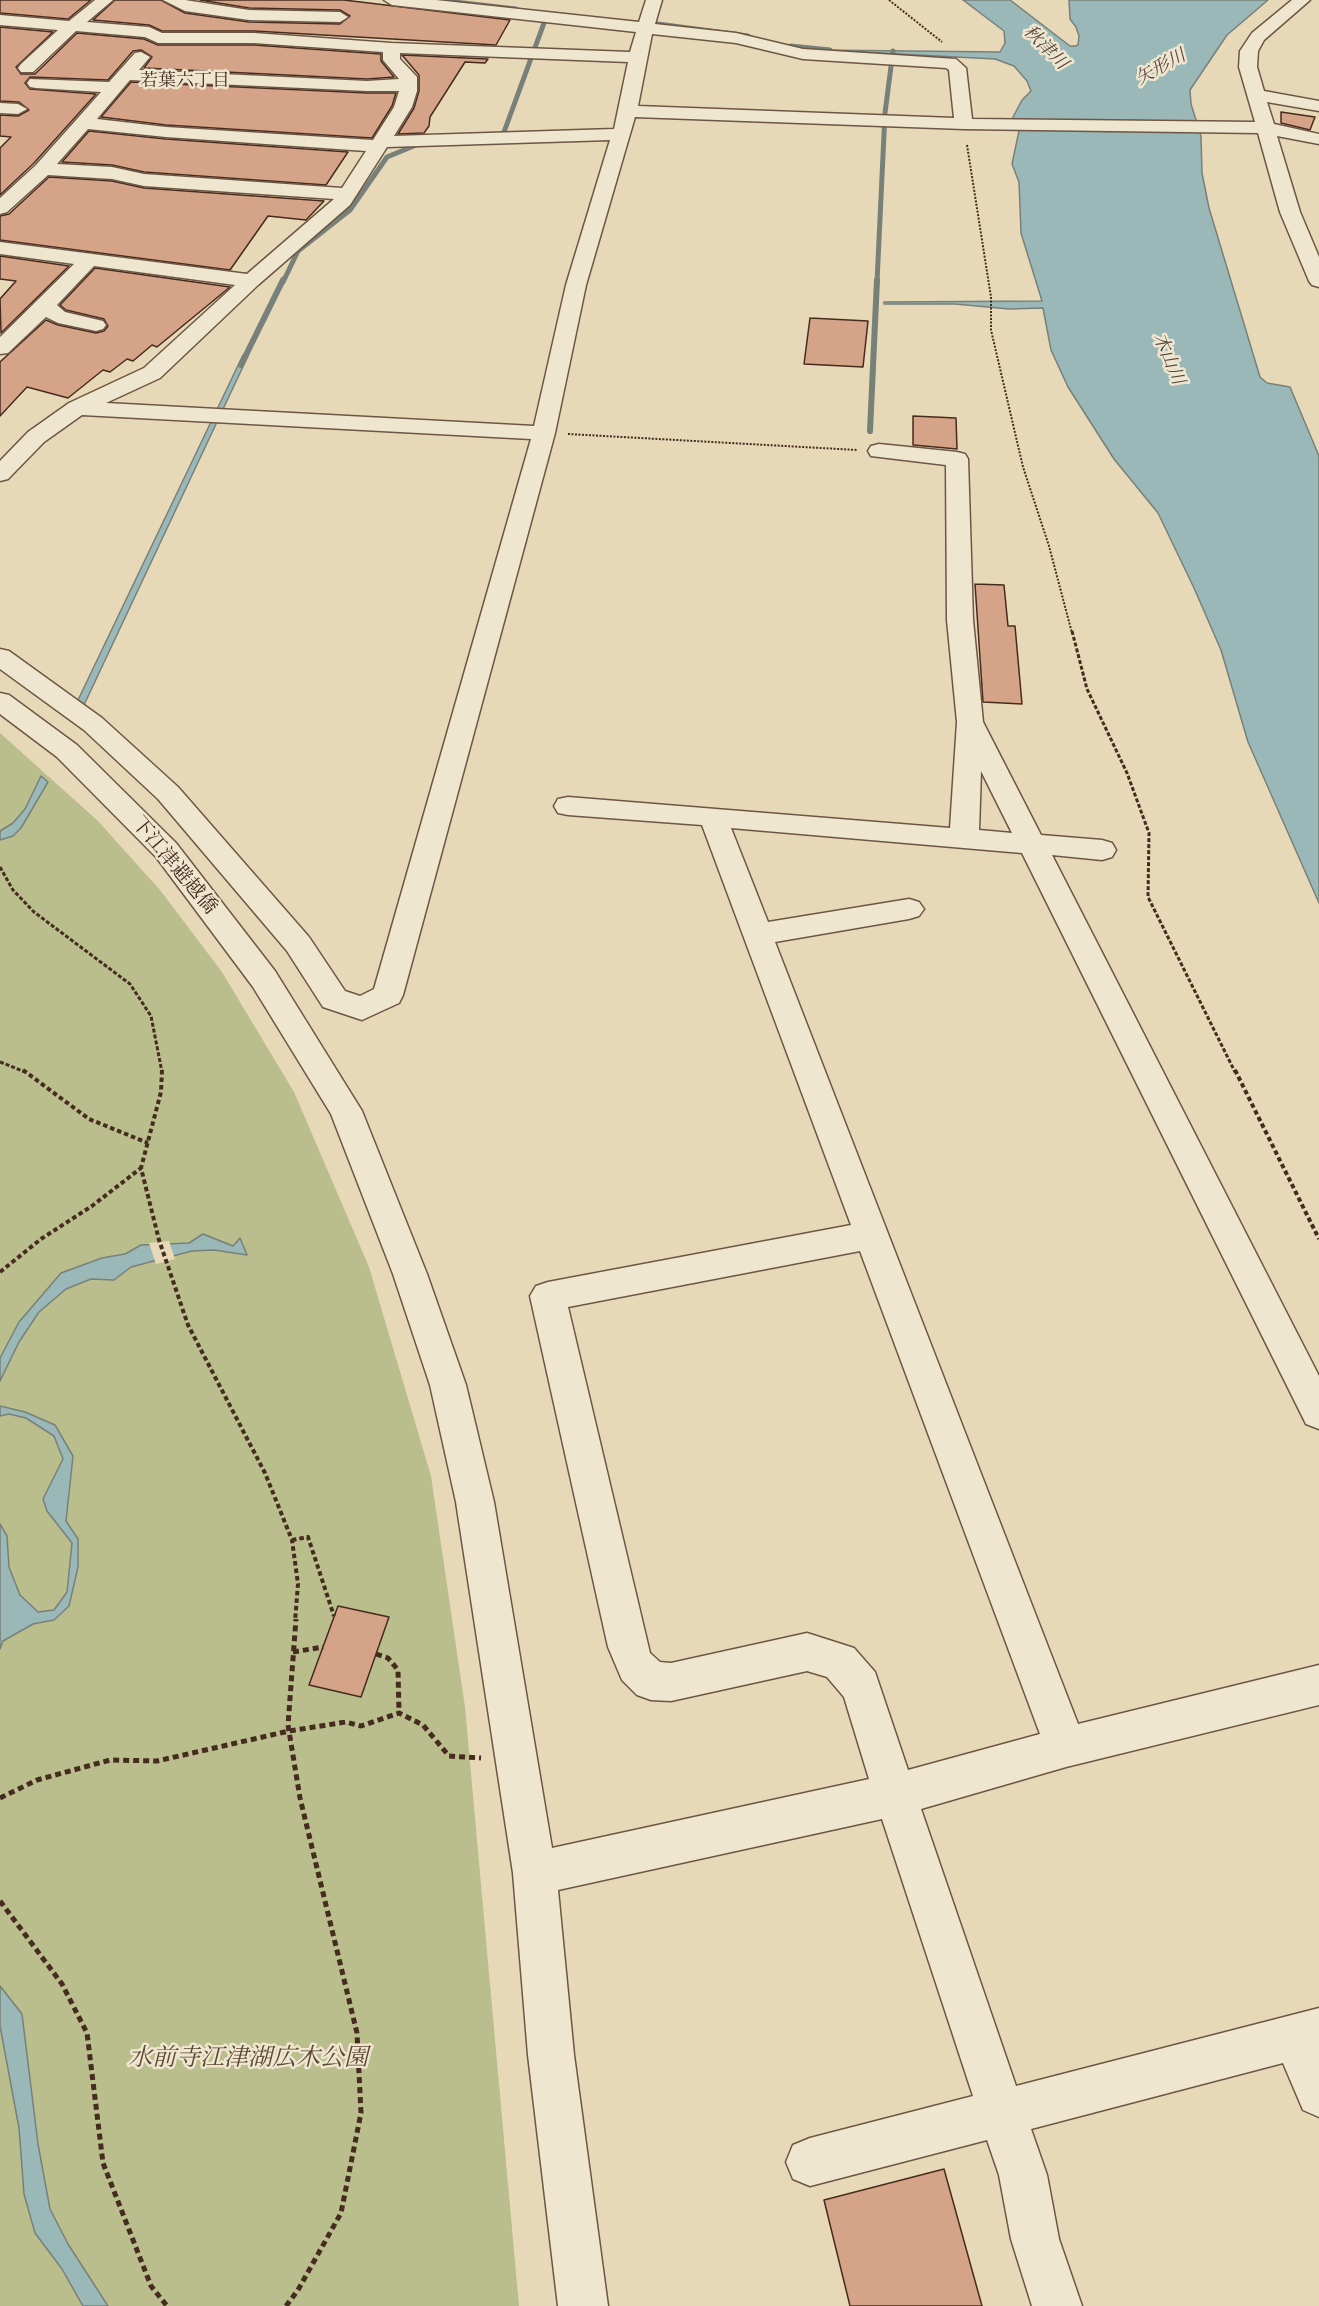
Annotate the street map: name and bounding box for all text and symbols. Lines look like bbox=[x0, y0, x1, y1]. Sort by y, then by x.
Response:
water label: 秋津川 bbox=[1018, 21, 1072, 75]
water label: 矢形川 bbox=[1132, 45, 1190, 91]
district label: 若葉六丁目 bbox=[140, 70, 230, 92]
water label: 木山川 bbox=[1148, 330, 1188, 388]
street label: 下江津避越僑 bbox=[126, 812, 222, 920]
park label: 水前寺江津湖広木公園 bbox=[128, 2045, 368, 2073]

